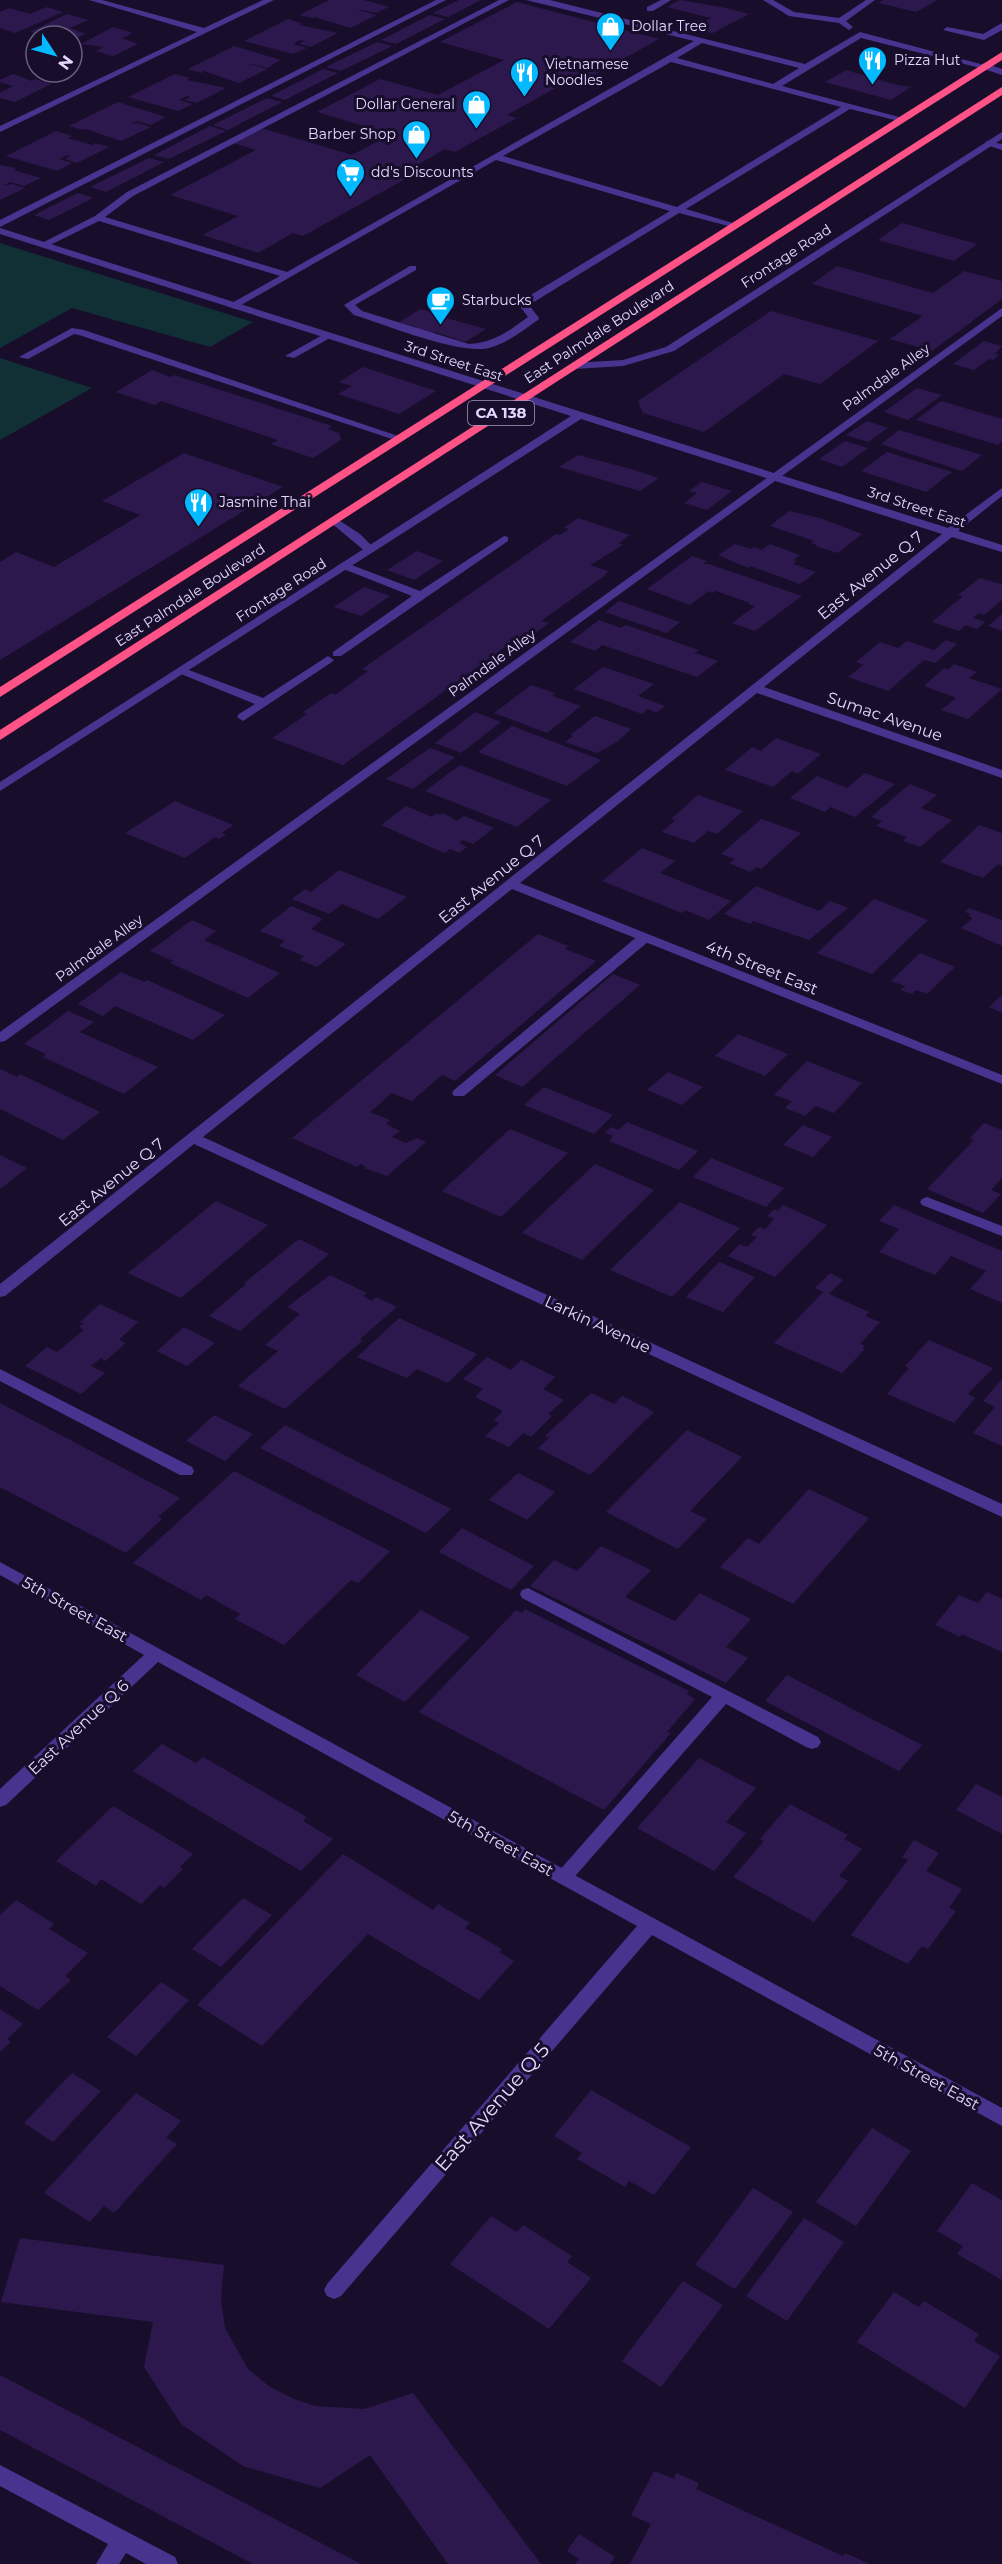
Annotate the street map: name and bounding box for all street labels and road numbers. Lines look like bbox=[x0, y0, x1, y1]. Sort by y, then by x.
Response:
street label: Frontage Road bbox=[737, 220, 835, 292]
street label: East Palmdale Boulevard bbox=[521, 277, 677, 387]
street label: 3rd Street East bbox=[402, 337, 506, 385]
street label: Palmdale Alley bbox=[839, 339, 934, 415]
road number: CA 138 bbox=[468, 401, 534, 425]
street label: 3rd Street East bbox=[865, 483, 969, 531]
street label: East Avenue Q 7 bbox=[814, 527, 927, 624]
street label: East Palmdale Boulevard bbox=[112, 540, 268, 650]
street label: Frontage Road bbox=[232, 554, 330, 626]
street label: Palmdale Alley bbox=[445, 625, 540, 701]
street label: Sumac Avenue bbox=[825, 688, 945, 745]
street label: East Avenue Q 7 bbox=[435, 831, 548, 928]
street label: Palmdale Alley bbox=[52, 910, 147, 986]
street label: 4th Street East bbox=[703, 936, 821, 999]
street label: East Avenue Q 7 bbox=[55, 1134, 168, 1231]
street label: Larkin Avenue bbox=[542, 1292, 654, 1357]
street label: 5th Street East bbox=[19, 1573, 131, 1646]
street label: East Avenue Q 6 bbox=[24, 1676, 133, 1779]
street label: 5th Street East bbox=[445, 1807, 557, 1880]
street label: East Avenue Q 5 bbox=[430, 2038, 554, 2176]
street label: 5th Street East bbox=[871, 2041, 983, 2114]

